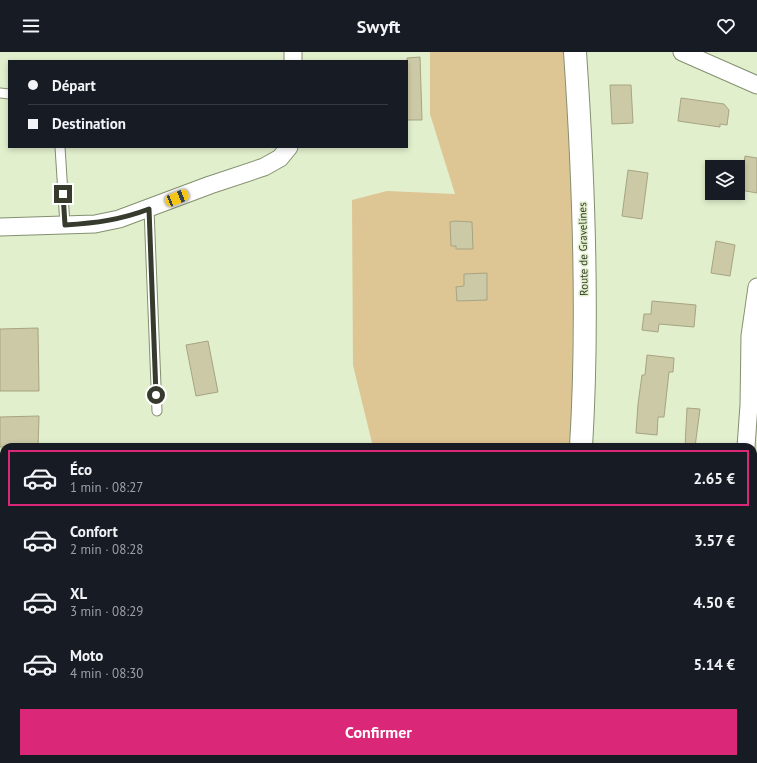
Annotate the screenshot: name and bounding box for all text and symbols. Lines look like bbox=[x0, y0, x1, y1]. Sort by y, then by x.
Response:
icon: menu bbox=[20, 15, 42, 37]
text: Swyft bbox=[357, 15, 400, 38]
icon: heart bbox=[715, 15, 737, 37]
text: Départ bbox=[52, 76, 96, 95]
text: Destination bbox=[52, 114, 126, 133]
map controls bbox=[705, 160, 745, 200]
button: layers bbox=[705, 160, 745, 200]
route end bbox=[54, 185, 72, 203]
car bbox=[164, 188, 190, 208]
street label: Route de Gravelines bbox=[575, 202, 591, 296]
route start bbox=[147, 386, 165, 404]
icon: car bbox=[22, 460, 58, 496]
text: Éco bbox=[70, 460, 92, 479]
text: 2.65 € bbox=[693, 469, 735, 488]
text: 1 min · 08:27 bbox=[70, 479, 143, 496]
icon: car bbox=[22, 522, 58, 558]
text: Confort bbox=[70, 522, 118, 541]
text: 3.57 € bbox=[694, 531, 735, 550]
text: 2 min · 08:28 bbox=[70, 541, 143, 558]
icon: car bbox=[22, 584, 58, 620]
text: XL bbox=[70, 584, 87, 603]
text: 4.50 € bbox=[693, 593, 735, 612]
text: 3 min · 08:29 bbox=[70, 603, 143, 620]
icon: car bbox=[22, 646, 58, 682]
text: Moto bbox=[70, 646, 103, 665]
text: 5.14 € bbox=[693, 655, 735, 674]
text: 4 min · 08:30 bbox=[70, 665, 143, 682]
button: Confirmer bbox=[20, 709, 737, 755]

